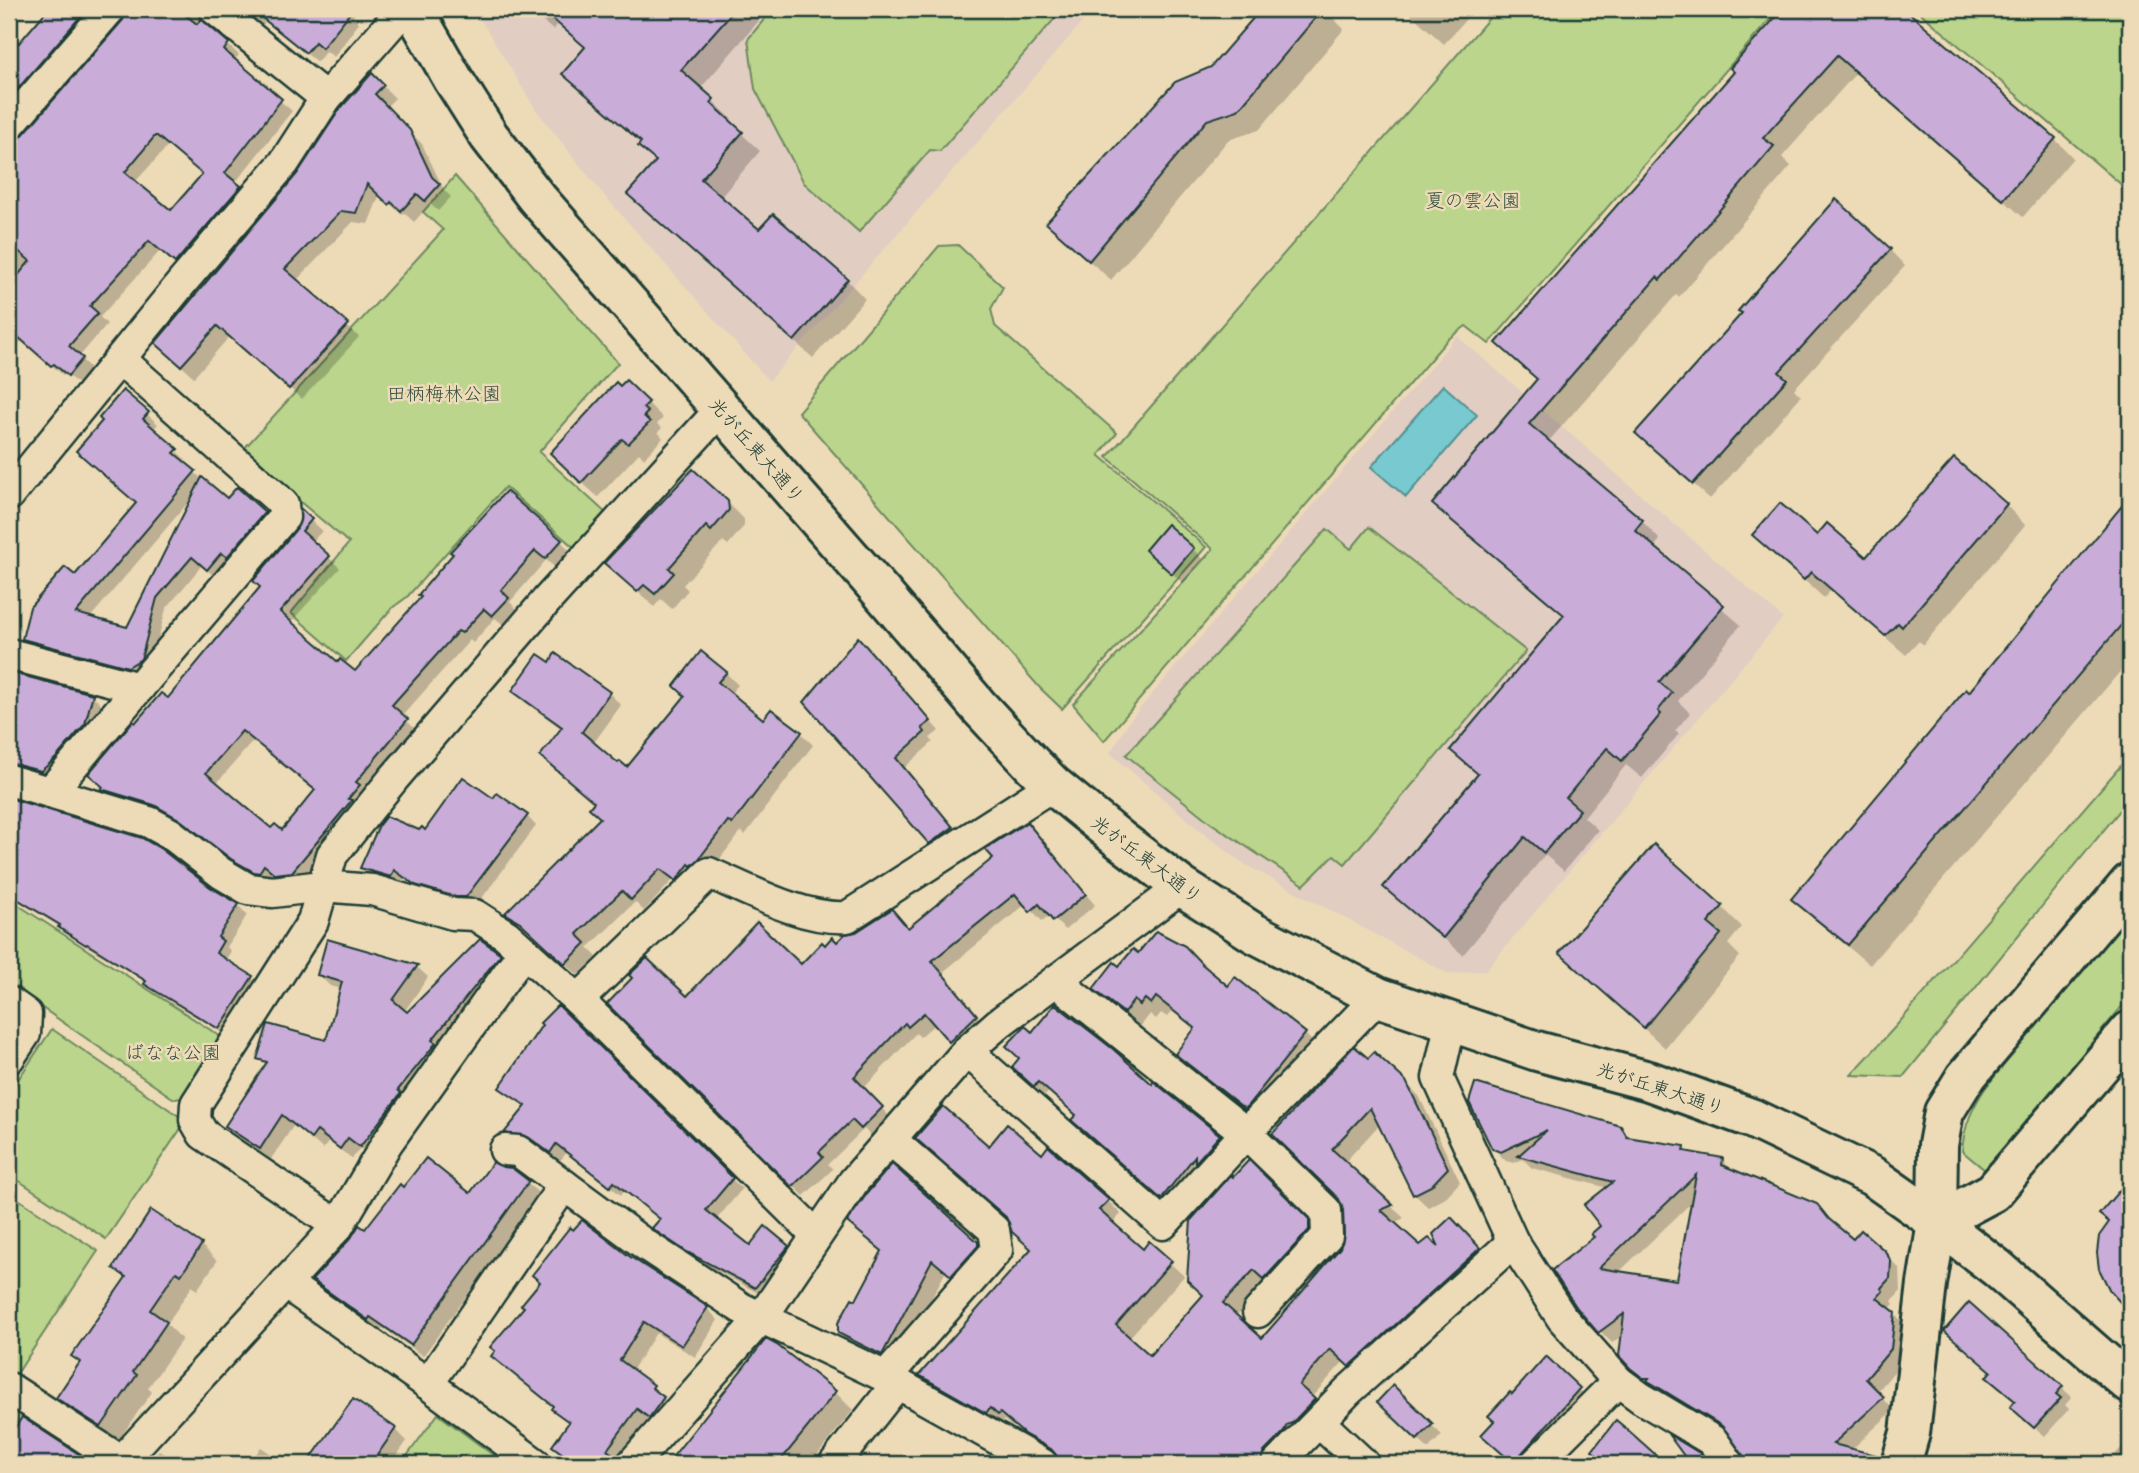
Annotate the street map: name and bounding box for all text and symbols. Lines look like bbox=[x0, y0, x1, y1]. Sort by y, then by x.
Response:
park label: 夏の雲公園 bbox=[1425, 188, 1521, 212]
park label: 田柄梅林公園 bbox=[387, 381, 501, 405]
street label: 光が丘東大通り bbox=[704, 392, 810, 508]
street label: 光が丘東大通り bbox=[1087, 809, 1207, 909]
park label: ばなな公園 bbox=[125, 1040, 221, 1064]
street label: 光が丘東大通り bbox=[1594, 1056, 1728, 1120]

